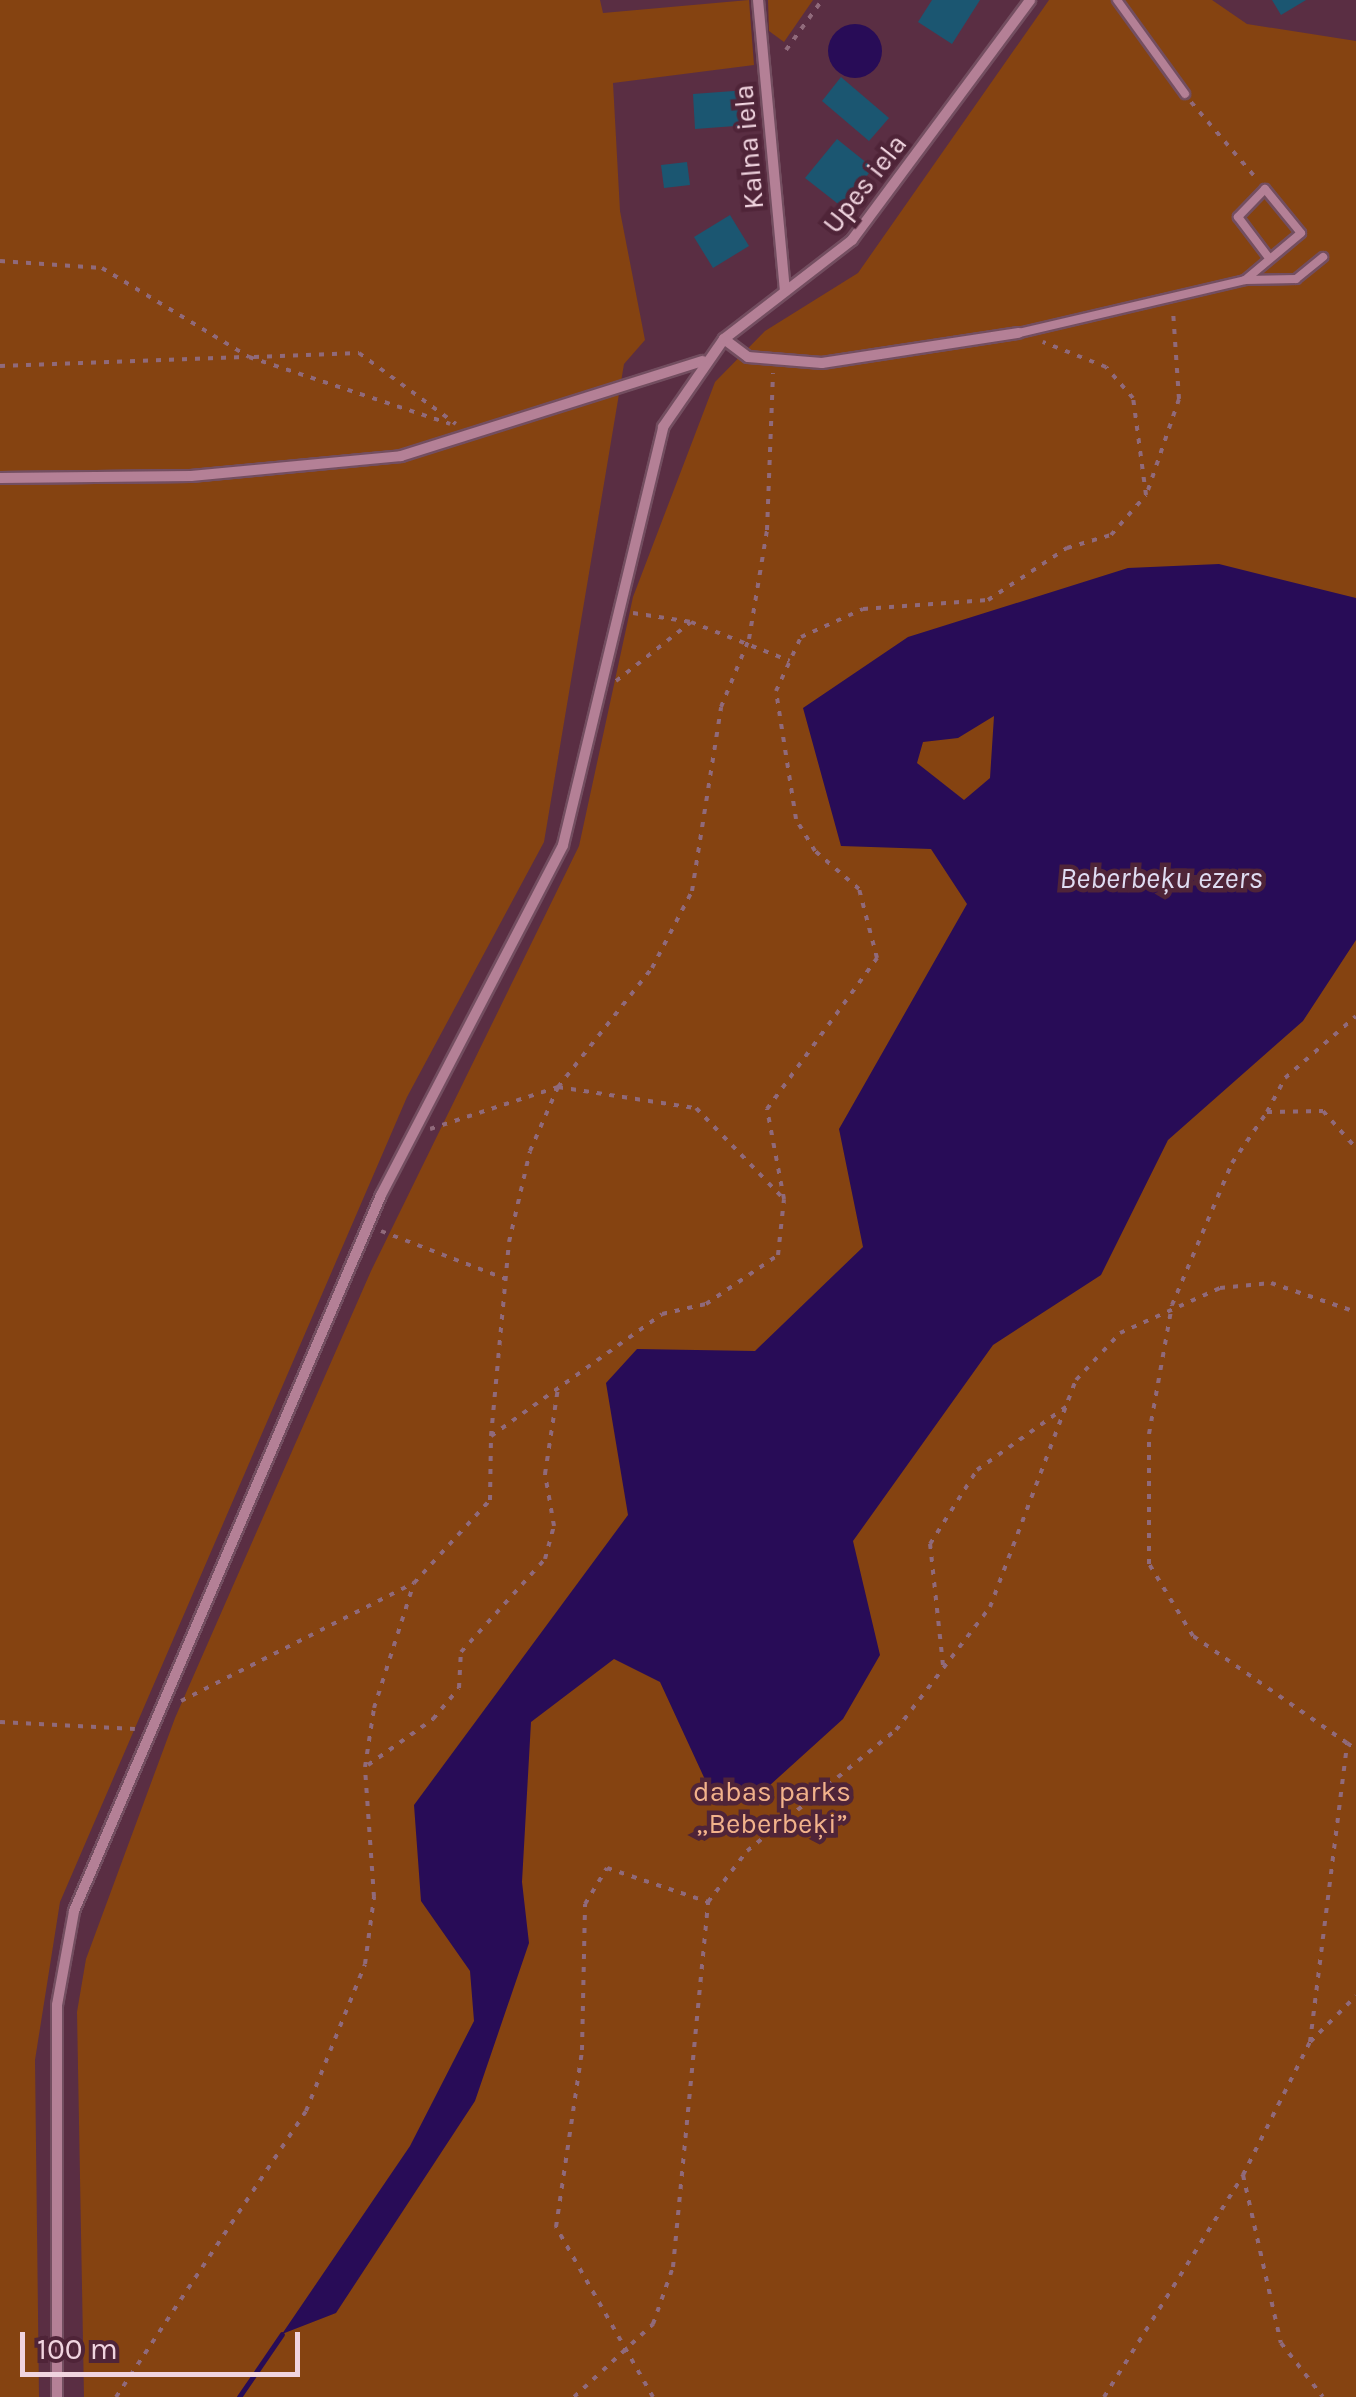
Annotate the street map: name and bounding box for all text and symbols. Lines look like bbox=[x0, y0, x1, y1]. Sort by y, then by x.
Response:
street label: Kalna iela bbox=[727, 83, 771, 211]
street label: Upes iela bbox=[816, 128, 914, 240]
water label: Beberbeķu ezers bbox=[1059, 860, 1263, 896]
park label: dabas parks „Beberbeķi” bbox=[693, 1775, 851, 1841]
scale bar bbox=[25, 2312, 305, 2374]
text: 100 m bbox=[37, 2331, 118, 2367]

